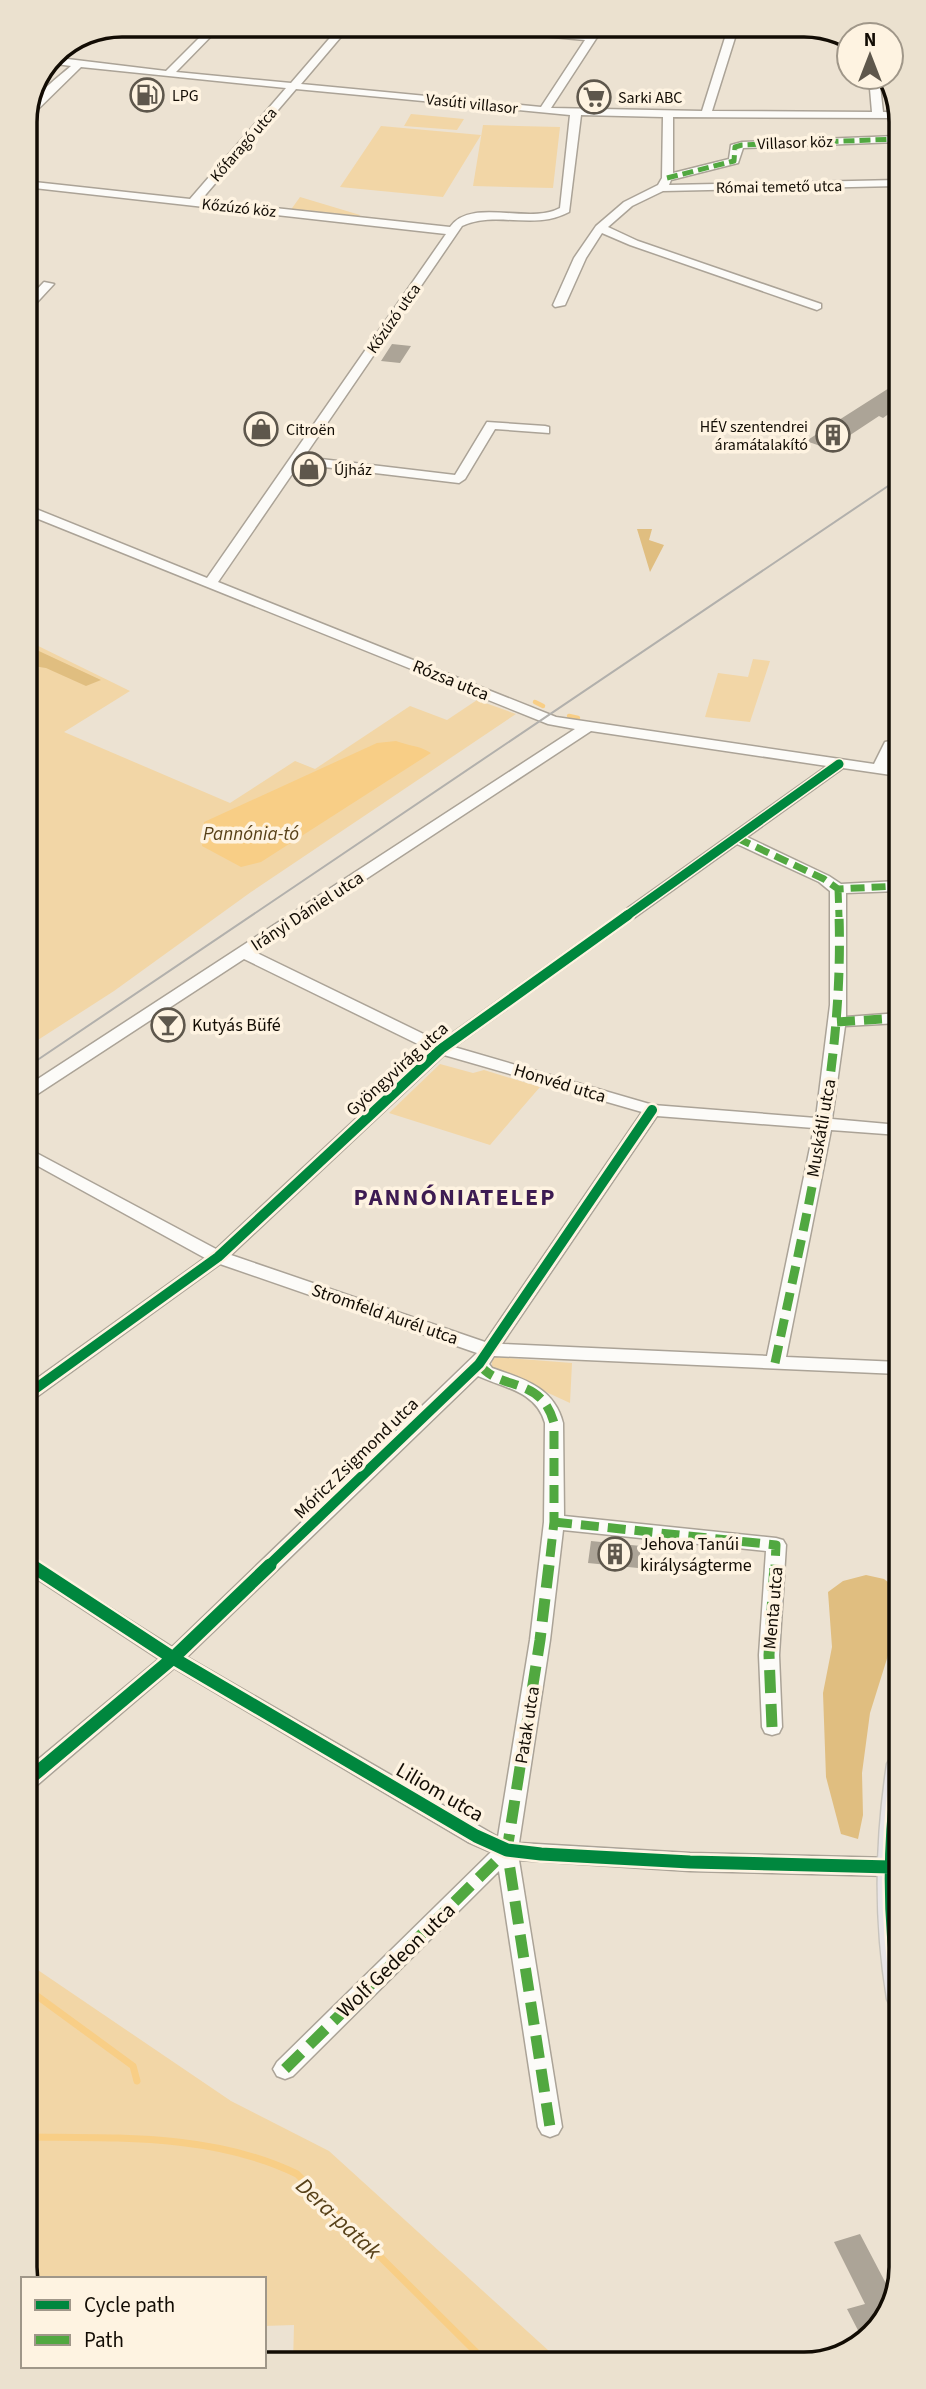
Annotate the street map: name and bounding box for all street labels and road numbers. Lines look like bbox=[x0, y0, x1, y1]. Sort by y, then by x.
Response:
street label: Vasúti villasor bbox=[425, 88, 519, 120]
street label: Kőfaragó utca bbox=[205, 103, 282, 187]
street label: Villasor köz bbox=[757, 131, 833, 155]
street label: Római temető utca bbox=[716, 175, 842, 199]
street label: Kőzúzó köz bbox=[201, 193, 277, 223]
street label: Kőzúzó utca bbox=[362, 279, 426, 358]
street label: Rózsa utca bbox=[409, 654, 493, 707]
street label: Irányi Dániel utca bbox=[246, 865, 369, 957]
street label: Gyöngyvirág utca bbox=[341, 1017, 454, 1122]
street label: Honvéd utca bbox=[511, 1058, 609, 1109]
street label: Muskátli utca bbox=[801, 1077, 842, 1179]
street label: Stromfeld Aurél utca bbox=[308, 1278, 462, 1351]
street label: Móricz Zsigmond utca bbox=[288, 1392, 424, 1525]
street label: Menta utca bbox=[757, 1566, 790, 1650]
street label: Patak utca bbox=[509, 1684, 546, 1766]
street label: Liliom utca bbox=[390, 1755, 490, 1829]
street label: Wolf Gedeon utca bbox=[330, 1896, 462, 2024]

